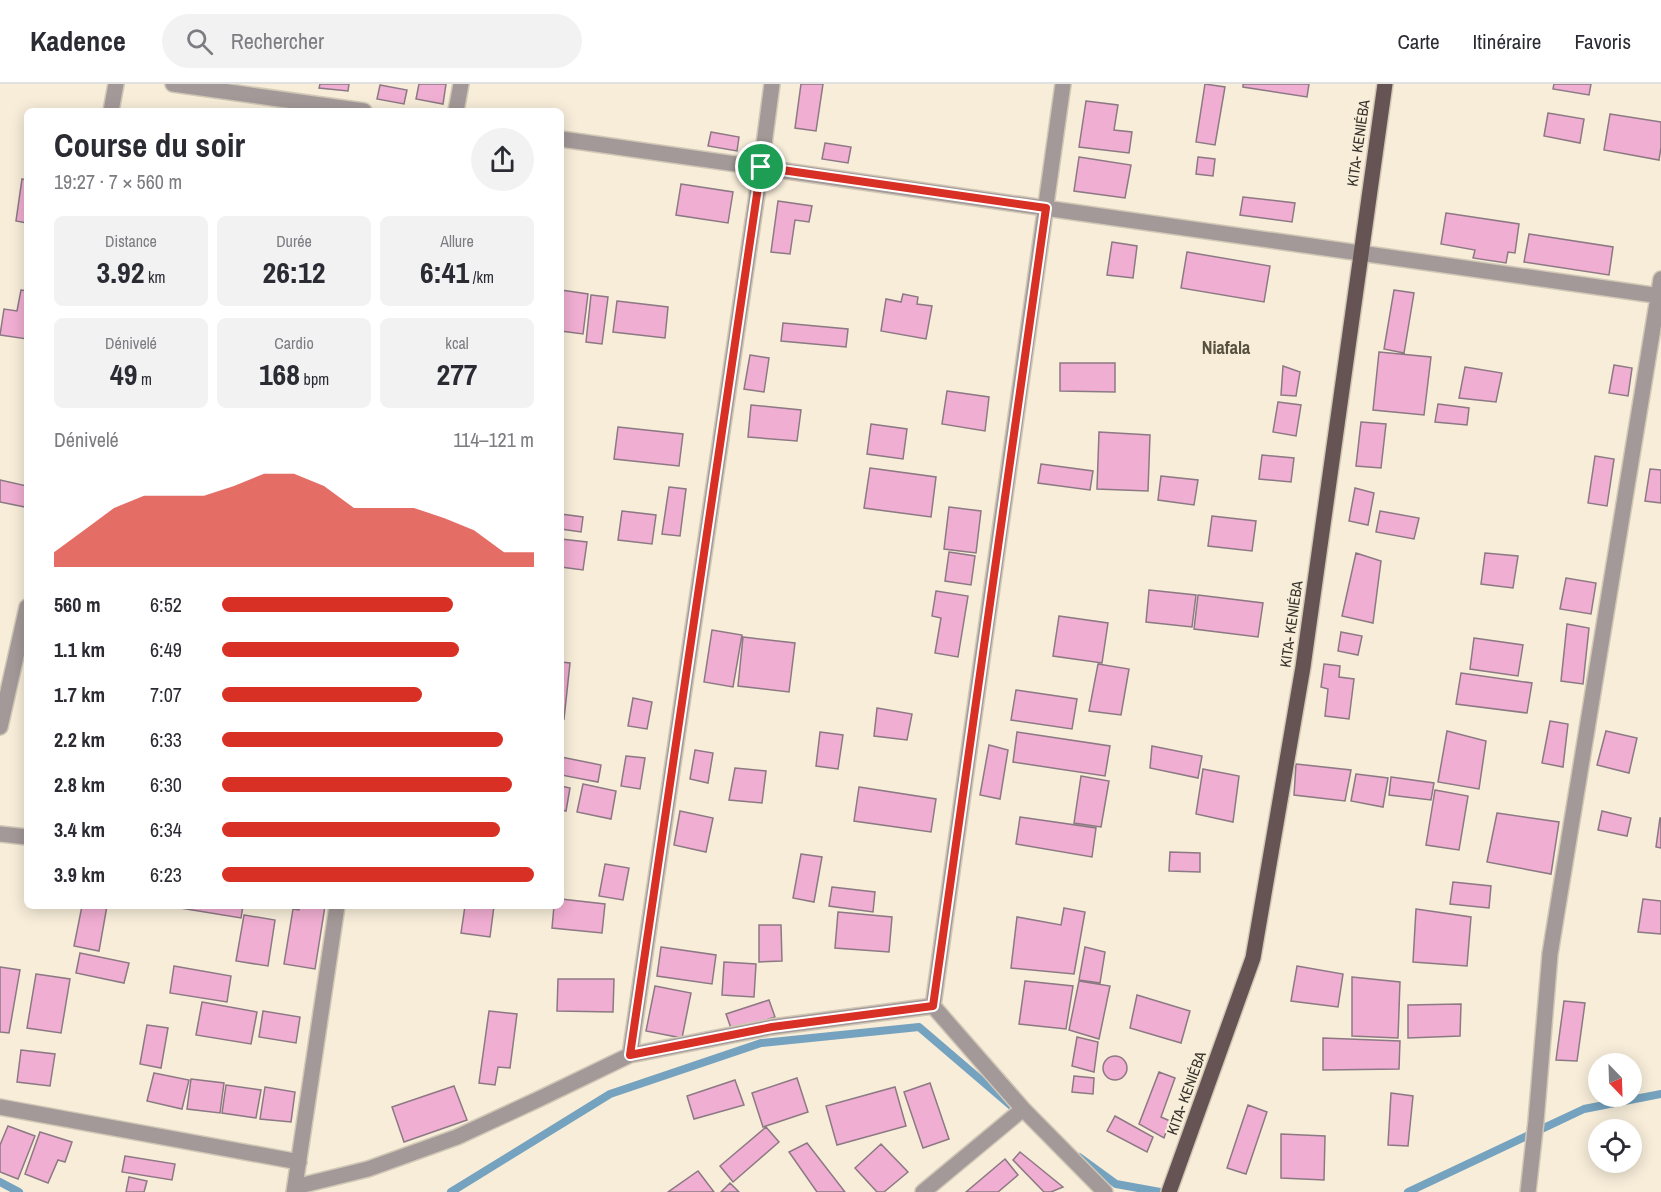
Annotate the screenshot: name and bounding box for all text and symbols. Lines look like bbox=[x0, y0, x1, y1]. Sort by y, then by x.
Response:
search box bbox=[162, 14, 582, 68]
text: Kadence bbox=[30, 22, 126, 60]
icon: search bbox=[183, 25, 216, 58]
text: Rechercher bbox=[231, 26, 324, 56]
text: Carte bbox=[1397, 27, 1440, 56]
text: Itinéraire bbox=[1473, 27, 1541, 56]
text: Favoris bbox=[1574, 27, 1631, 56]
street label: KITA- KENIÉBA bbox=[1342, 98, 1375, 188]
text: Course du soir bbox=[54, 123, 245, 167]
button: share bbox=[471, 128, 534, 191]
pin bbox=[735, 141, 786, 192]
icon: arrive bbox=[744, 150, 777, 183]
text: 19:27 · 7 × 560 m bbox=[54, 168, 182, 195]
text: Distance bbox=[105, 230, 157, 252]
text: Durée bbox=[276, 230, 312, 252]
text: Allure bbox=[440, 230, 474, 252]
text: 3.92 bbox=[96, 252, 144, 292]
text: 26:12 bbox=[263, 252, 325, 292]
text: 6:41 bbox=[420, 252, 469, 292]
text: km bbox=[144, 266, 166, 288]
text: /km bbox=[469, 266, 494, 288]
text: Dénivelé bbox=[105, 332, 157, 354]
text: Cardio bbox=[274, 332, 314, 354]
text: kcal bbox=[445, 332, 469, 354]
district label: Niafala bbox=[1202, 335, 1251, 360]
text: 49 bbox=[110, 354, 137, 394]
text: 168 bbox=[259, 354, 300, 394]
text: 277 bbox=[436, 354, 478, 394]
text: m bbox=[137, 368, 152, 390]
text: bpm bbox=[300, 368, 329, 390]
text: Dénivelé bbox=[54, 426, 119, 453]
text: 114–121 m bbox=[453, 426, 534, 453]
street label: KITA- KENIÉBA bbox=[1275, 579, 1308, 669]
text: 560 m bbox=[54, 591, 101, 618]
text: 6:52 bbox=[150, 591, 182, 618]
text: 1.1 km bbox=[54, 636, 105, 663]
text: 6:49 bbox=[150, 636, 182, 663]
text: 1.7 km bbox=[54, 681, 105, 708]
text: 7:07 bbox=[150, 681, 182, 708]
text: 2.2 km bbox=[54, 726, 105, 753]
text: 6:33 bbox=[150, 726, 182, 753]
text: 2.8 km bbox=[54, 771, 105, 798]
text: 6:30 bbox=[150, 771, 182, 798]
text: 3.4 km bbox=[54, 816, 105, 843]
text: 6:34 bbox=[150, 816, 182, 843]
text: 3.9 km bbox=[54, 861, 105, 888]
text: 6:23 bbox=[150, 861, 182, 888]
street label: KITA- KENIÉBA bbox=[1161, 1048, 1211, 1138]
north arrow bbox=[1588, 1053, 1642, 1107]
map controls bbox=[1588, 1053, 1642, 1173]
button: locate bbox=[1588, 1119, 1642, 1173]

